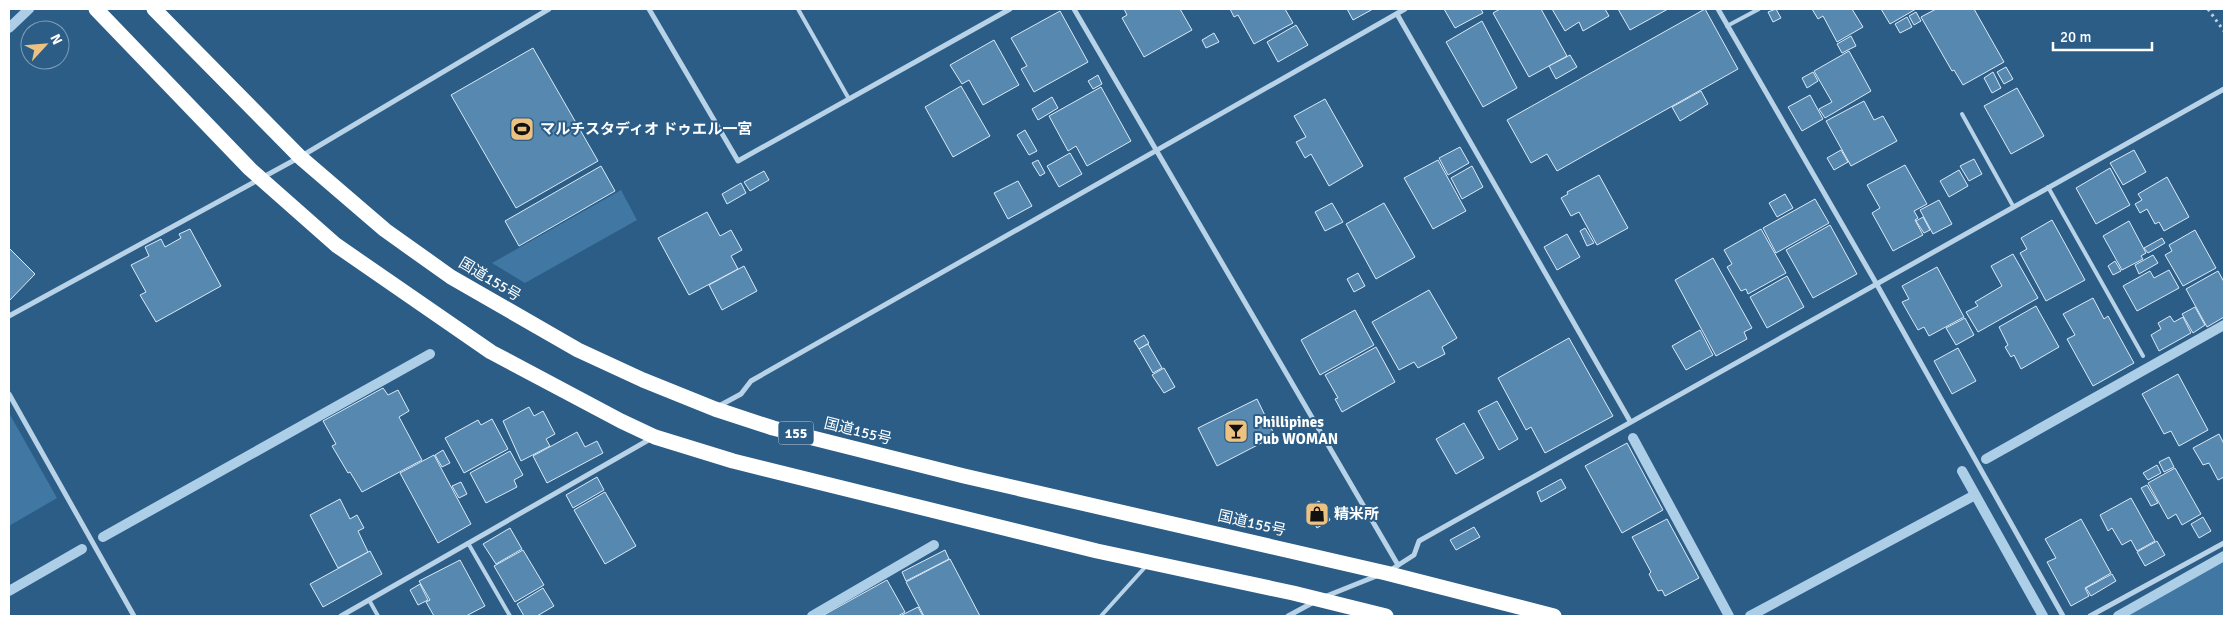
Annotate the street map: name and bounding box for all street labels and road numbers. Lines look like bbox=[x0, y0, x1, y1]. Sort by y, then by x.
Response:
street label: 国道155号 bbox=[456, 253, 524, 305]
street label: 国道155号 bbox=[822, 414, 894, 448]
road number: 155 bbox=[778, 422, 814, 444]
street label: 国道155号 bbox=[1216, 506, 1288, 540]

